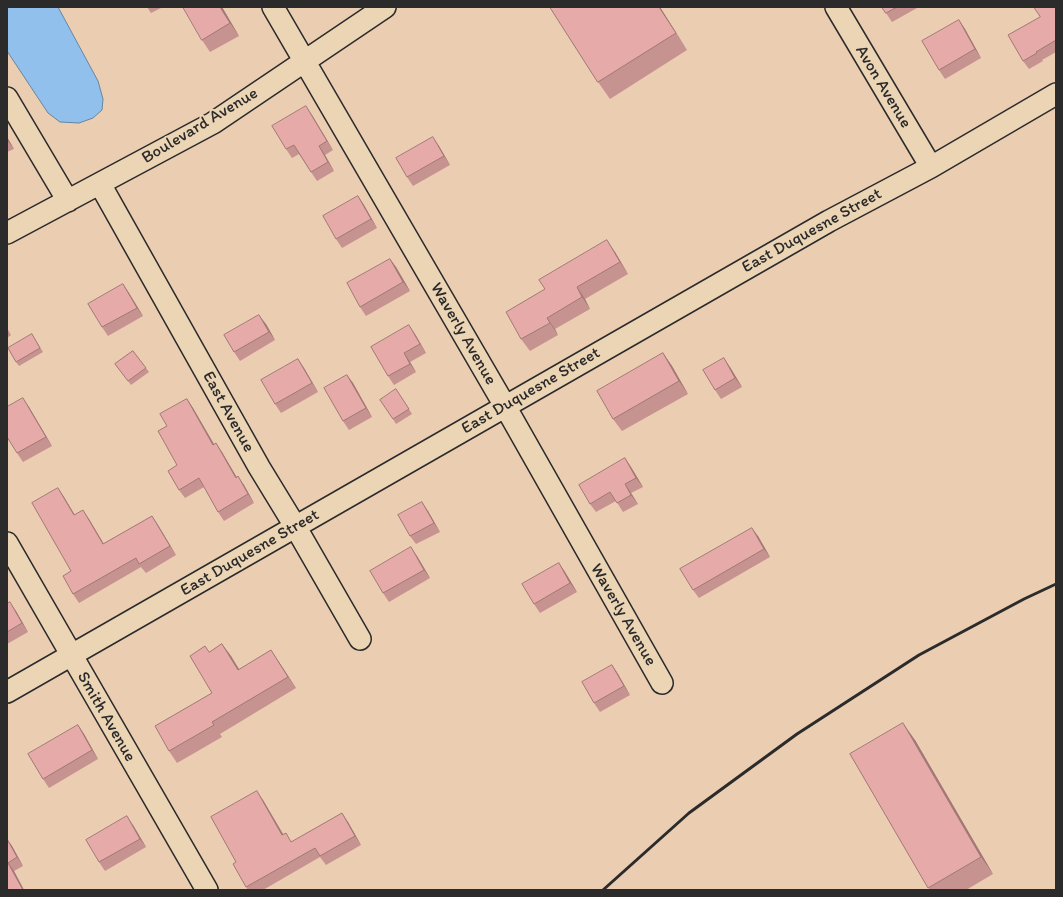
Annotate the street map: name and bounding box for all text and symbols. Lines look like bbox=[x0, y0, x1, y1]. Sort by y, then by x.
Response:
street label: Avon Avenue bbox=[850, 42, 916, 132]
street label: Boulevard Avenue bbox=[138, 83, 262, 169]
street label: East Duquesne Street bbox=[738, 184, 886, 278]
street label: Waverly Avenue bbox=[425, 279, 501, 389]
street label: East Duquesne Street bbox=[458, 343, 604, 439]
street label: East Avenue bbox=[197, 368, 259, 456]
street label: East Duquesne Street bbox=[177, 505, 323, 601]
street label: Waverly Avenue bbox=[585, 560, 661, 670]
street label: Smith Avenue bbox=[72, 668, 140, 766]

